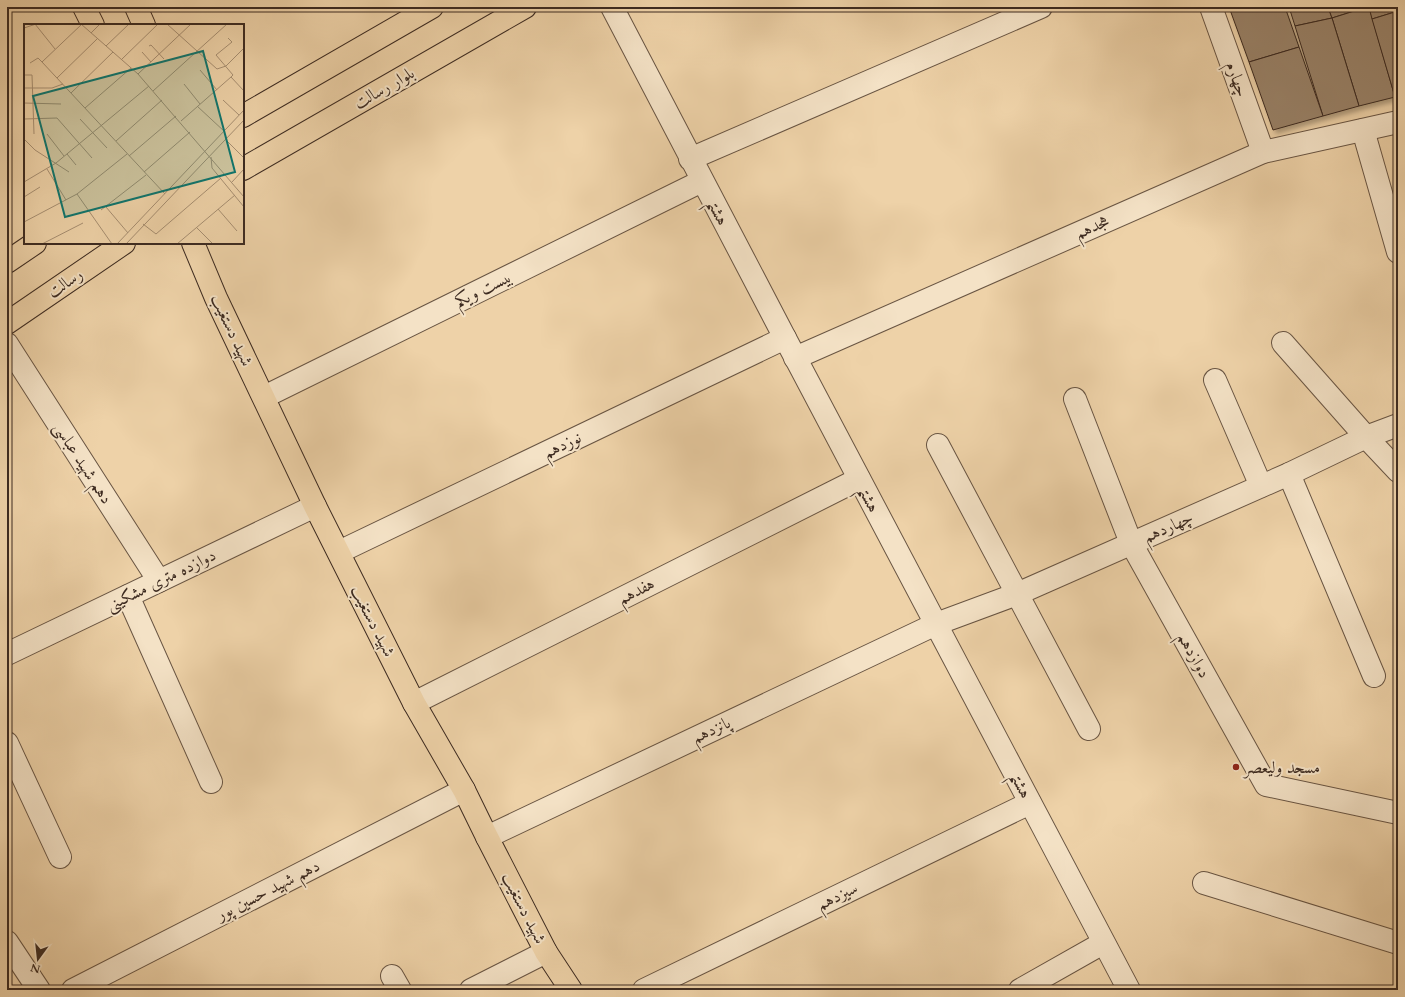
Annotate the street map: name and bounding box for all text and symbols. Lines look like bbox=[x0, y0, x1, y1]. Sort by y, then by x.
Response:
inset map bbox=[24, 24, 244, 244]
street label: چهارم bbox=[1217, 58, 1254, 101]
street label: بلوار رسالت bbox=[350, 61, 418, 115]
street label: هشتم bbox=[697, 195, 734, 232]
street label: هجدهم bbox=[1071, 209, 1115, 248]
street label: رسالت bbox=[43, 263, 87, 303]
street label: بیست ویکم bbox=[450, 265, 517, 316]
street label: شهید دستغیب bbox=[205, 290, 259, 370]
street label: دهم شهید عباسی bbox=[45, 417, 118, 511]
street label: نوزدهم bbox=[539, 426, 587, 468]
street label: هشتم bbox=[848, 482, 885, 519]
street label: چهاردهم bbox=[1139, 506, 1198, 552]
street label: دوازده متری مشکینی bbox=[102, 543, 220, 617]
street label: هفدهم bbox=[614, 572, 660, 614]
street label: شهید دستغیب bbox=[345, 581, 401, 661]
street label: دوازدهم bbox=[1169, 628, 1216, 684]
street label: پانزدهم bbox=[688, 711, 737, 753]
place label: مسجد ولیعصر bbox=[1242, 756, 1320, 779]
marker: مسجد ولیعصر bbox=[1231, 762, 1241, 772]
street label: هشتم bbox=[1000, 768, 1037, 805]
street label: دهم شهید حسین پور bbox=[211, 854, 326, 930]
street label: شهید دستغیب bbox=[496, 868, 552, 948]
street label: سیزدهم bbox=[813, 876, 863, 919]
north arrow bbox=[18, 939, 58, 979]
text: N bbox=[29, 960, 42, 977]

